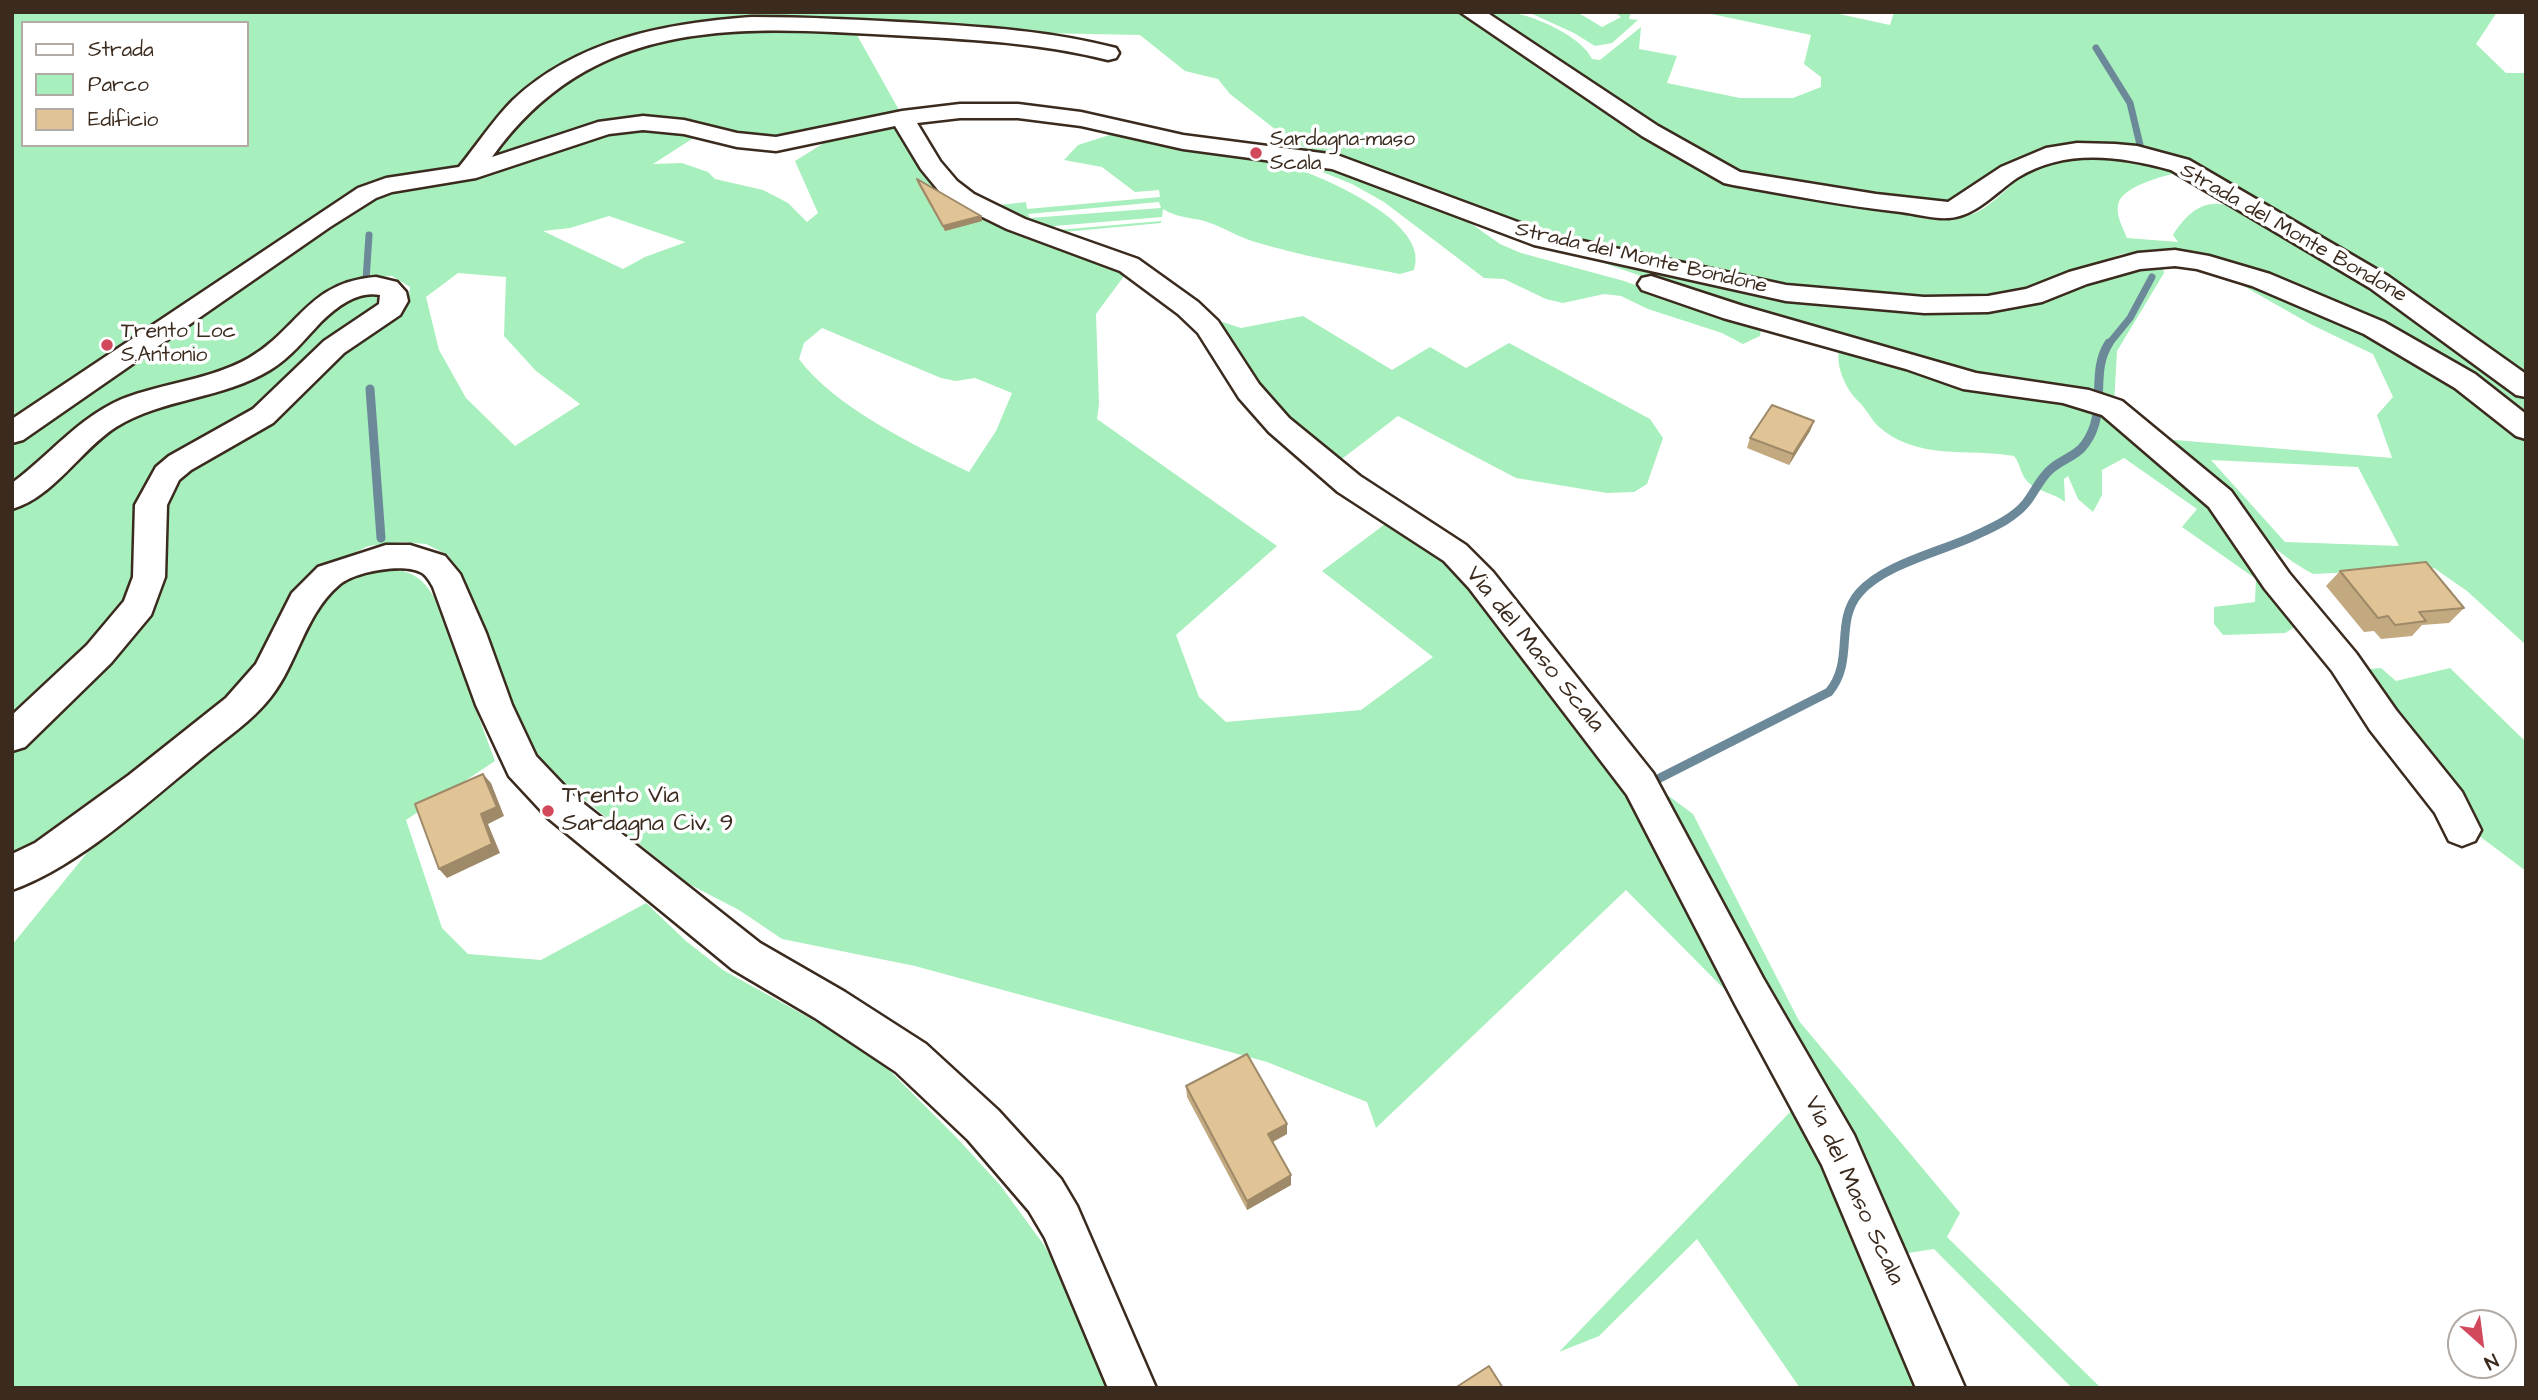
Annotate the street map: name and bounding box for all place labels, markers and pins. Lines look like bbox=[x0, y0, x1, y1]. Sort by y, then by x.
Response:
place label: Sardagna-maso Scala bbox=[1270, 128, 1415, 178]
marker: Sardagna-maso Scala bbox=[1248, 145, 1264, 161]
place label: Trento Loc S.Antonio bbox=[121, 320, 236, 370]
marker: Trento Loc S.Antonio bbox=[99, 337, 115, 353]
place label: Trento Via Sardagna Civ. 9 bbox=[562, 783, 733, 839]
marker: Trento Via Sardagna Civ. 9 bbox=[540, 803, 556, 819]

